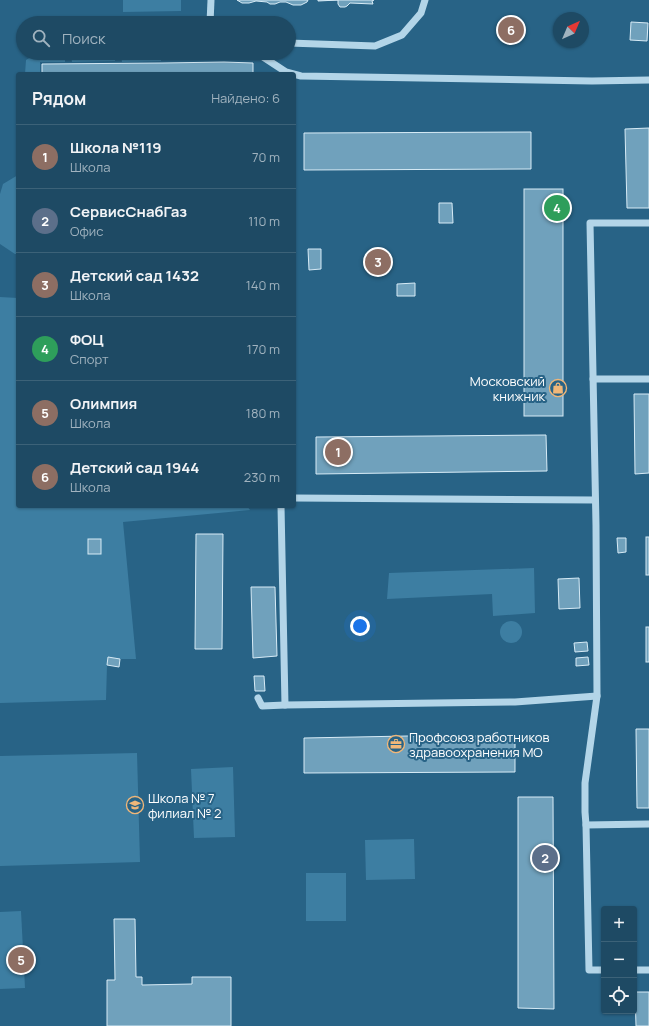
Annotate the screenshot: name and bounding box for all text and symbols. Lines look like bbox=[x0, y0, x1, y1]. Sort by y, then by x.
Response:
north arrow bbox=[553, 12, 589, 48]
pin: 6 bbox=[498, 15, 524, 45]
search box bbox=[16, 16, 296, 60]
icon: search bbox=[30, 27, 52, 49]
text: Поиск bbox=[62, 28, 106, 49]
text: Рядом bbox=[32, 87, 86, 110]
text: Найдено: 6 bbox=[211, 89, 280, 107]
text: Школа №119 bbox=[70, 137, 162, 158]
text: 1 bbox=[42, 148, 48, 166]
text: 70 m bbox=[252, 148, 280, 166]
text: Школа bbox=[70, 158, 111, 176]
pin: 4 bbox=[544, 193, 570, 223]
text: СервисСнабГаз bbox=[70, 201, 187, 222]
text: 2 bbox=[41, 212, 49, 230]
text: 110 m bbox=[248, 212, 280, 230]
text: Офис bbox=[70, 222, 103, 240]
pin: 3 bbox=[365, 247, 391, 277]
text: Детский сад 1432 bbox=[70, 265, 199, 286]
text: 3 bbox=[41, 276, 49, 294]
text: 140 m bbox=[246, 276, 280, 294]
text: Школа bbox=[70, 286, 111, 304]
text: ФОЦ bbox=[70, 329, 104, 350]
text: 4 bbox=[41, 340, 49, 358]
text: 170 m bbox=[247, 340, 280, 358]
text: Спорт bbox=[70, 350, 109, 368]
place label: Московский книжник bbox=[470, 372, 546, 405]
shop icon: Московский книжник bbox=[548, 378, 568, 398]
text: Олимпия bbox=[70, 393, 137, 414]
text: 5 bbox=[41, 404, 49, 422]
text: 180 m bbox=[246, 404, 280, 422]
text: Школа bbox=[70, 414, 111, 432]
pin: 1 bbox=[325, 437, 351, 467]
text: Детский сад 1944 bbox=[70, 457, 199, 478]
text: 6 bbox=[41, 468, 49, 486]
text: 230 m bbox=[244, 468, 280, 486]
text: Школа bbox=[70, 478, 111, 496]
your location bbox=[350, 616, 370, 636]
place label: Профсоюз работников здравоохранения МО bbox=[409, 728, 549, 761]
office icon: Профсоюз работников здравоохранения МО bbox=[386, 734, 406, 754]
place label: Школа № 7 филиал № 2 bbox=[148, 789, 221, 822]
school or university icon: Школа № 7 филиал № 2 bbox=[125, 795, 145, 815]
pin: 2 bbox=[532, 843, 558, 873]
map controls bbox=[601, 906, 637, 1014]
button: + bbox=[601, 906, 637, 942]
button: − bbox=[601, 942, 637, 978]
pin: 5 bbox=[8, 945, 34, 975]
button: locate bbox=[601, 978, 637, 1014]

